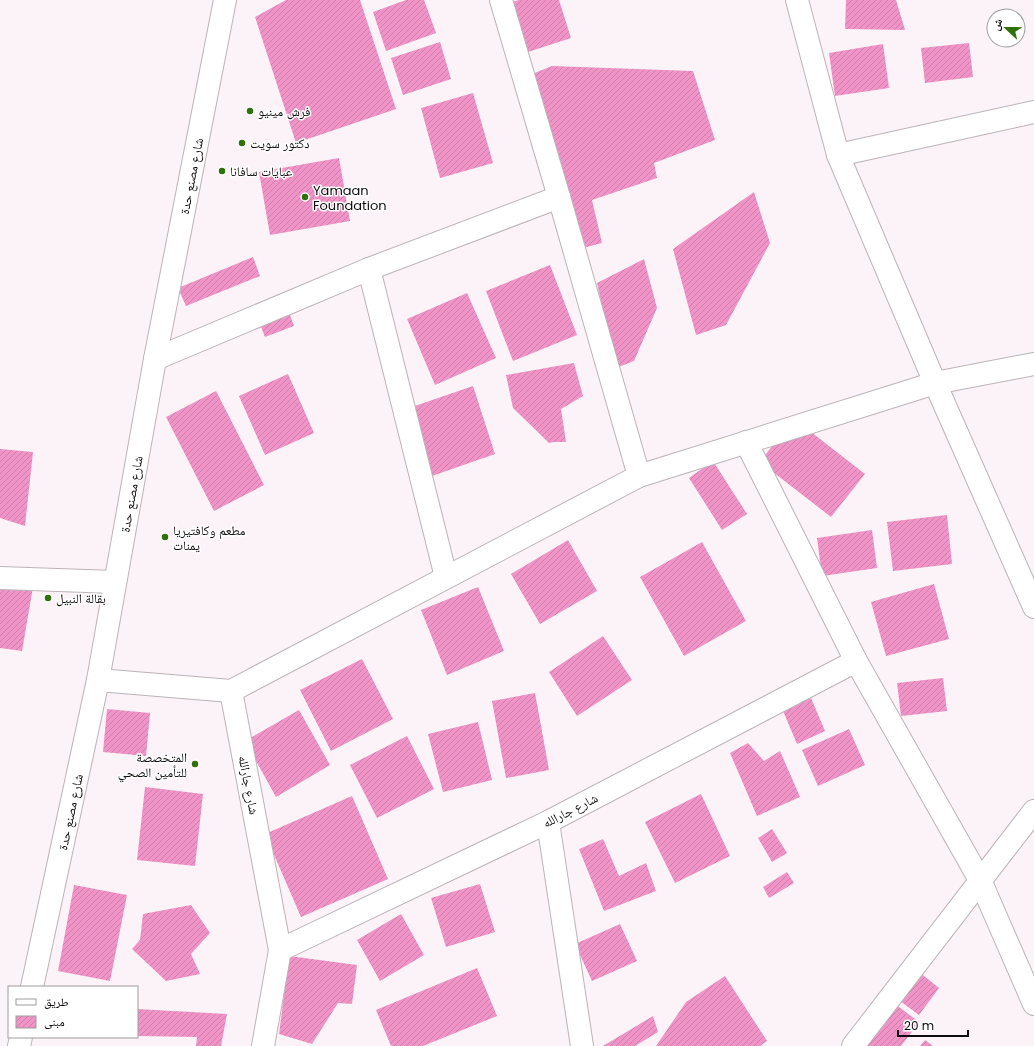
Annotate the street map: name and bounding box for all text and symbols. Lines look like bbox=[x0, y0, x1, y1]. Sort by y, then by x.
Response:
north arrow bbox=[986, 8, 1026, 48]
text: ش bbox=[987, 16, 1006, 33]
place label: فرش مينيو bbox=[258, 102, 311, 121]
marker: فرش مينيو bbox=[245, 106, 255, 116]
place label: دكتور سويت bbox=[250, 134, 310, 153]
street label: شارع مصنع حدة bbox=[175, 136, 208, 216]
marker: دكتور سويت bbox=[237, 138, 247, 148]
place label: عبايات سافانا bbox=[230, 162, 293, 181]
marker: عبايات سافانا bbox=[217, 166, 227, 176]
place label: Yamaan Foundation bbox=[313, 181, 387, 215]
marker: Yamaan Foundation bbox=[300, 192, 310, 202]
street label: شارع مصنع حدة bbox=[115, 454, 148, 534]
place label: مطعم وكافتيريا يمنات bbox=[173, 521, 245, 555]
marker: مطعم وكافتيريا يمنات bbox=[160, 532, 170, 542]
place label: بقالة النبيل bbox=[56, 589, 106, 608]
marker: بقالة النبيل bbox=[43, 593, 53, 603]
place label: المتخصصة للتأمين الصحي bbox=[118, 748, 187, 783]
street label: شارع جارالله bbox=[233, 754, 264, 816]
marker: المتخصصة للتأمين الصحي bbox=[190, 759, 200, 769]
street label: شارع مصنع حدة bbox=[53, 772, 88, 852]
street label: شارع جارالله bbox=[539, 788, 601, 832]
legend bbox=[8, 986, 138, 1038]
text: طريق bbox=[44, 993, 69, 1010]
scale bar bbox=[898, 1012, 968, 1038]
text: مبنى bbox=[44, 1013, 65, 1030]
text: 20 m bbox=[904, 1017, 934, 1034]

